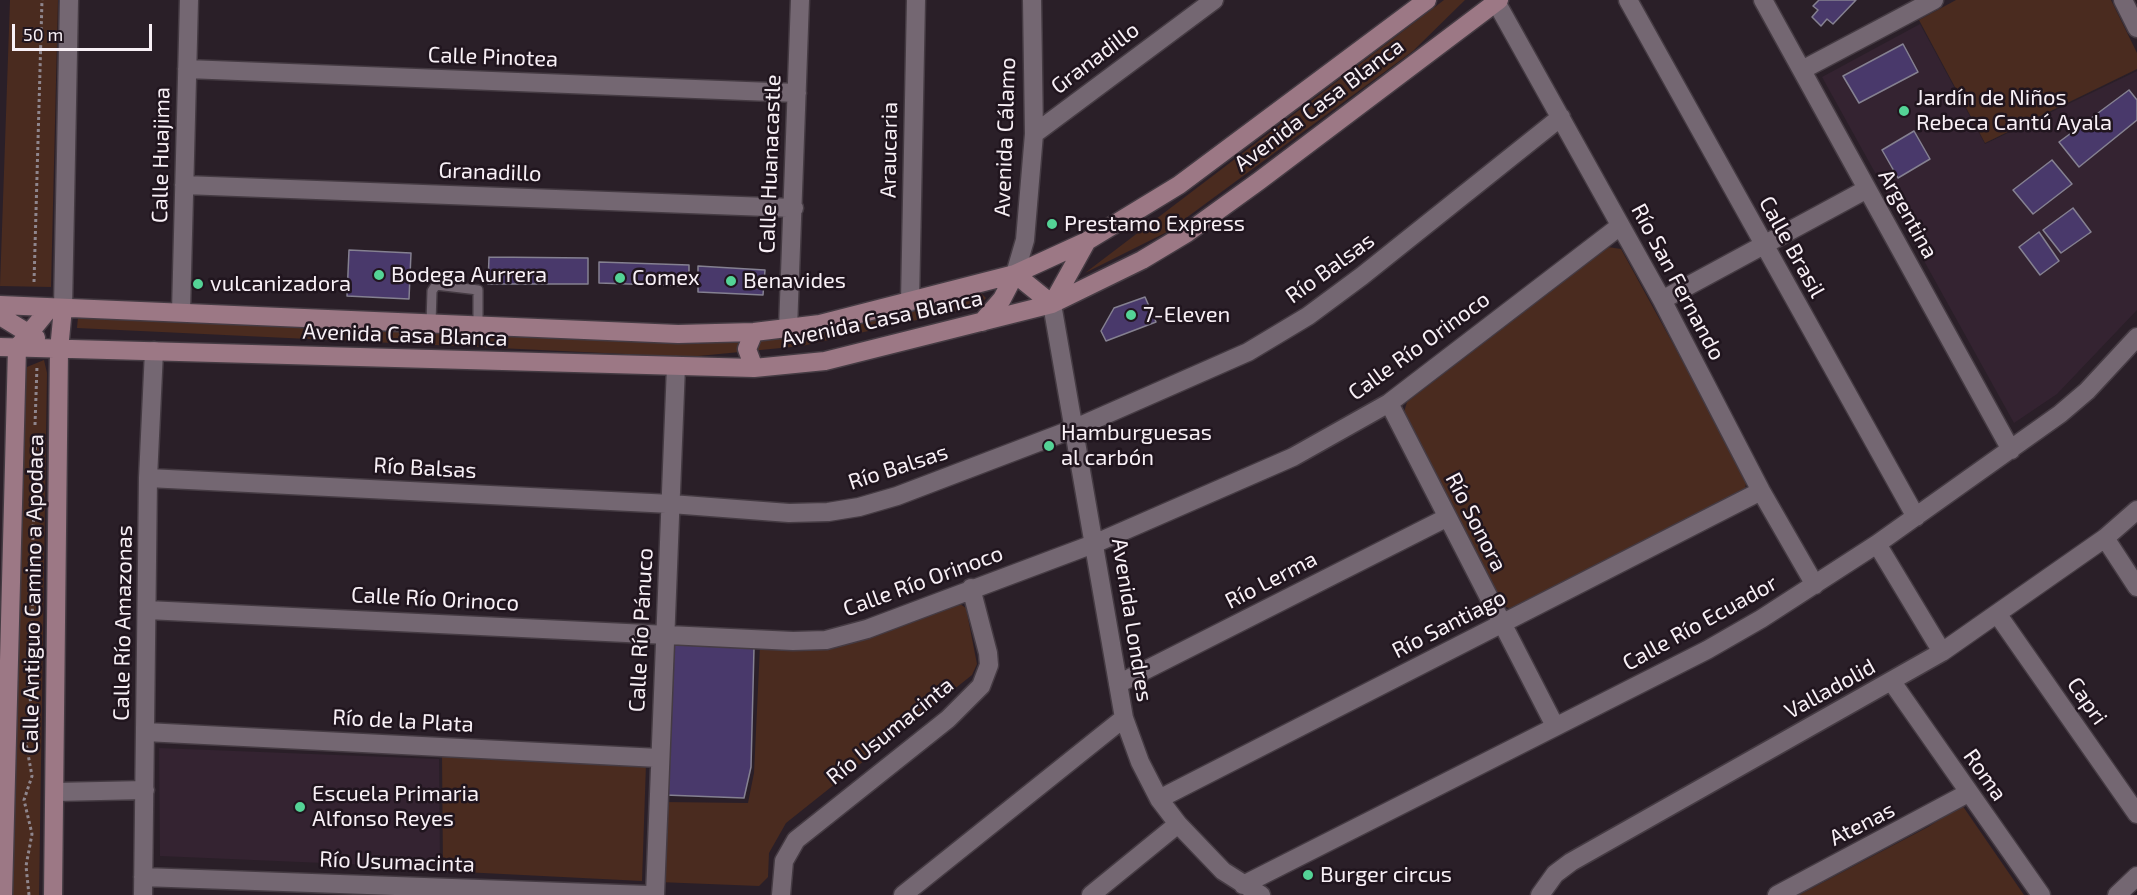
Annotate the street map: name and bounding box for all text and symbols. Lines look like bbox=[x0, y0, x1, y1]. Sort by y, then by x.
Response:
scale bar bbox=[15, 12, 154, 50]
street label: Granadillo bbox=[1046, 16, 1144, 100]
text: 50 m bbox=[23, 23, 63, 45]
street label: Avenida Casa Blanca bbox=[1229, 33, 1409, 177]
street label: Calle Pinotea bbox=[427, 42, 559, 72]
street label: Avenida Cálamo bbox=[989, 57, 1021, 217]
street label: Calle Huanacastle bbox=[754, 74, 786, 254]
place label: Jardín de Niños Rebeca Cantú Ayala bbox=[1916, 85, 2112, 136]
street label: Calle Huajima bbox=[147, 87, 175, 223]
street label: Araucaria bbox=[875, 102, 903, 198]
marker: Jardín de Niños Rebeca Cantú Ayala bbox=[1897, 104, 1911, 118]
street label: Granadillo bbox=[438, 157, 542, 187]
street label: Argentina bbox=[1873, 165, 1943, 263]
street label: Calle Brasil bbox=[1753, 192, 1831, 302]
street label: Río San Fernando bbox=[1626, 199, 1730, 365]
place label: Prestamo Express bbox=[1064, 211, 1245, 237]
marker: Prestamo Express bbox=[1045, 217, 1059, 231]
street label: Río Balsas bbox=[1281, 227, 1379, 309]
place label: Bodega Aurrera bbox=[391, 262, 547, 288]
place label: Comex bbox=[632, 265, 700, 291]
marker: Bodega Aurrera bbox=[372, 268, 386, 282]
place label: Benavides bbox=[743, 268, 846, 294]
place label: vulcanizadora bbox=[210, 271, 351, 297]
marker: Comex bbox=[613, 271, 627, 285]
marker: Benavides bbox=[724, 274, 738, 288]
marker: vulcanizadora bbox=[191, 277, 205, 291]
street label: Avenida Casa Blanca bbox=[779, 285, 985, 353]
street label: Calle Río Orinoco bbox=[1343, 286, 1495, 406]
place label: 7-Eleven bbox=[1143, 302, 1230, 328]
marker: 7-Eleven bbox=[1124, 308, 1138, 322]
street label: Avenida Casa Blanca bbox=[302, 318, 508, 352]
place label: Hamburguesas al carbón bbox=[1061, 420, 1212, 472]
street label: Calle Antiguo Camino a Apodaca bbox=[17, 434, 49, 754]
street label: Río Balsas bbox=[845, 439, 951, 495]
marker: Hamburguesas al carbón bbox=[1042, 439, 1056, 453]
street label: Río Balsas bbox=[373, 452, 477, 484]
street label: Río Sonora bbox=[1440, 468, 1512, 576]
street label: Calle Río Amazonas bbox=[108, 525, 138, 721]
street label: Avenida Londres bbox=[1106, 536, 1158, 704]
street label: Calle Río Orinoco bbox=[839, 540, 1007, 622]
street label: Río Lerma bbox=[1221, 546, 1321, 614]
street label: Calle Río Pánuco bbox=[624, 547, 658, 713]
street label: Calle Río Ecuador bbox=[1618, 570, 1782, 676]
street label: Calle Río Orinoco bbox=[350, 581, 520, 617]
street label: Río Santiago bbox=[1388, 584, 1510, 664]
street label: Valladolid bbox=[1780, 653, 1880, 725]
street label: Río Usumacinta bbox=[821, 672, 959, 790]
street label: Capri bbox=[2061, 672, 2113, 730]
street label: Río de la Plata bbox=[332, 704, 474, 738]
street label: Roma bbox=[1958, 744, 2012, 806]
place label: Escuela Primaria Alfonso Reyes bbox=[312, 781, 479, 832]
street label: Atenas bbox=[1825, 796, 1899, 852]
marker: Escuela Primaria Alfonso Reyes bbox=[293, 800, 307, 814]
street label: Río Usumacinta bbox=[319, 846, 475, 878]
place label: Burger circus bbox=[1320, 862, 1452, 888]
marker: Burger circus bbox=[1301, 868, 1315, 882]

